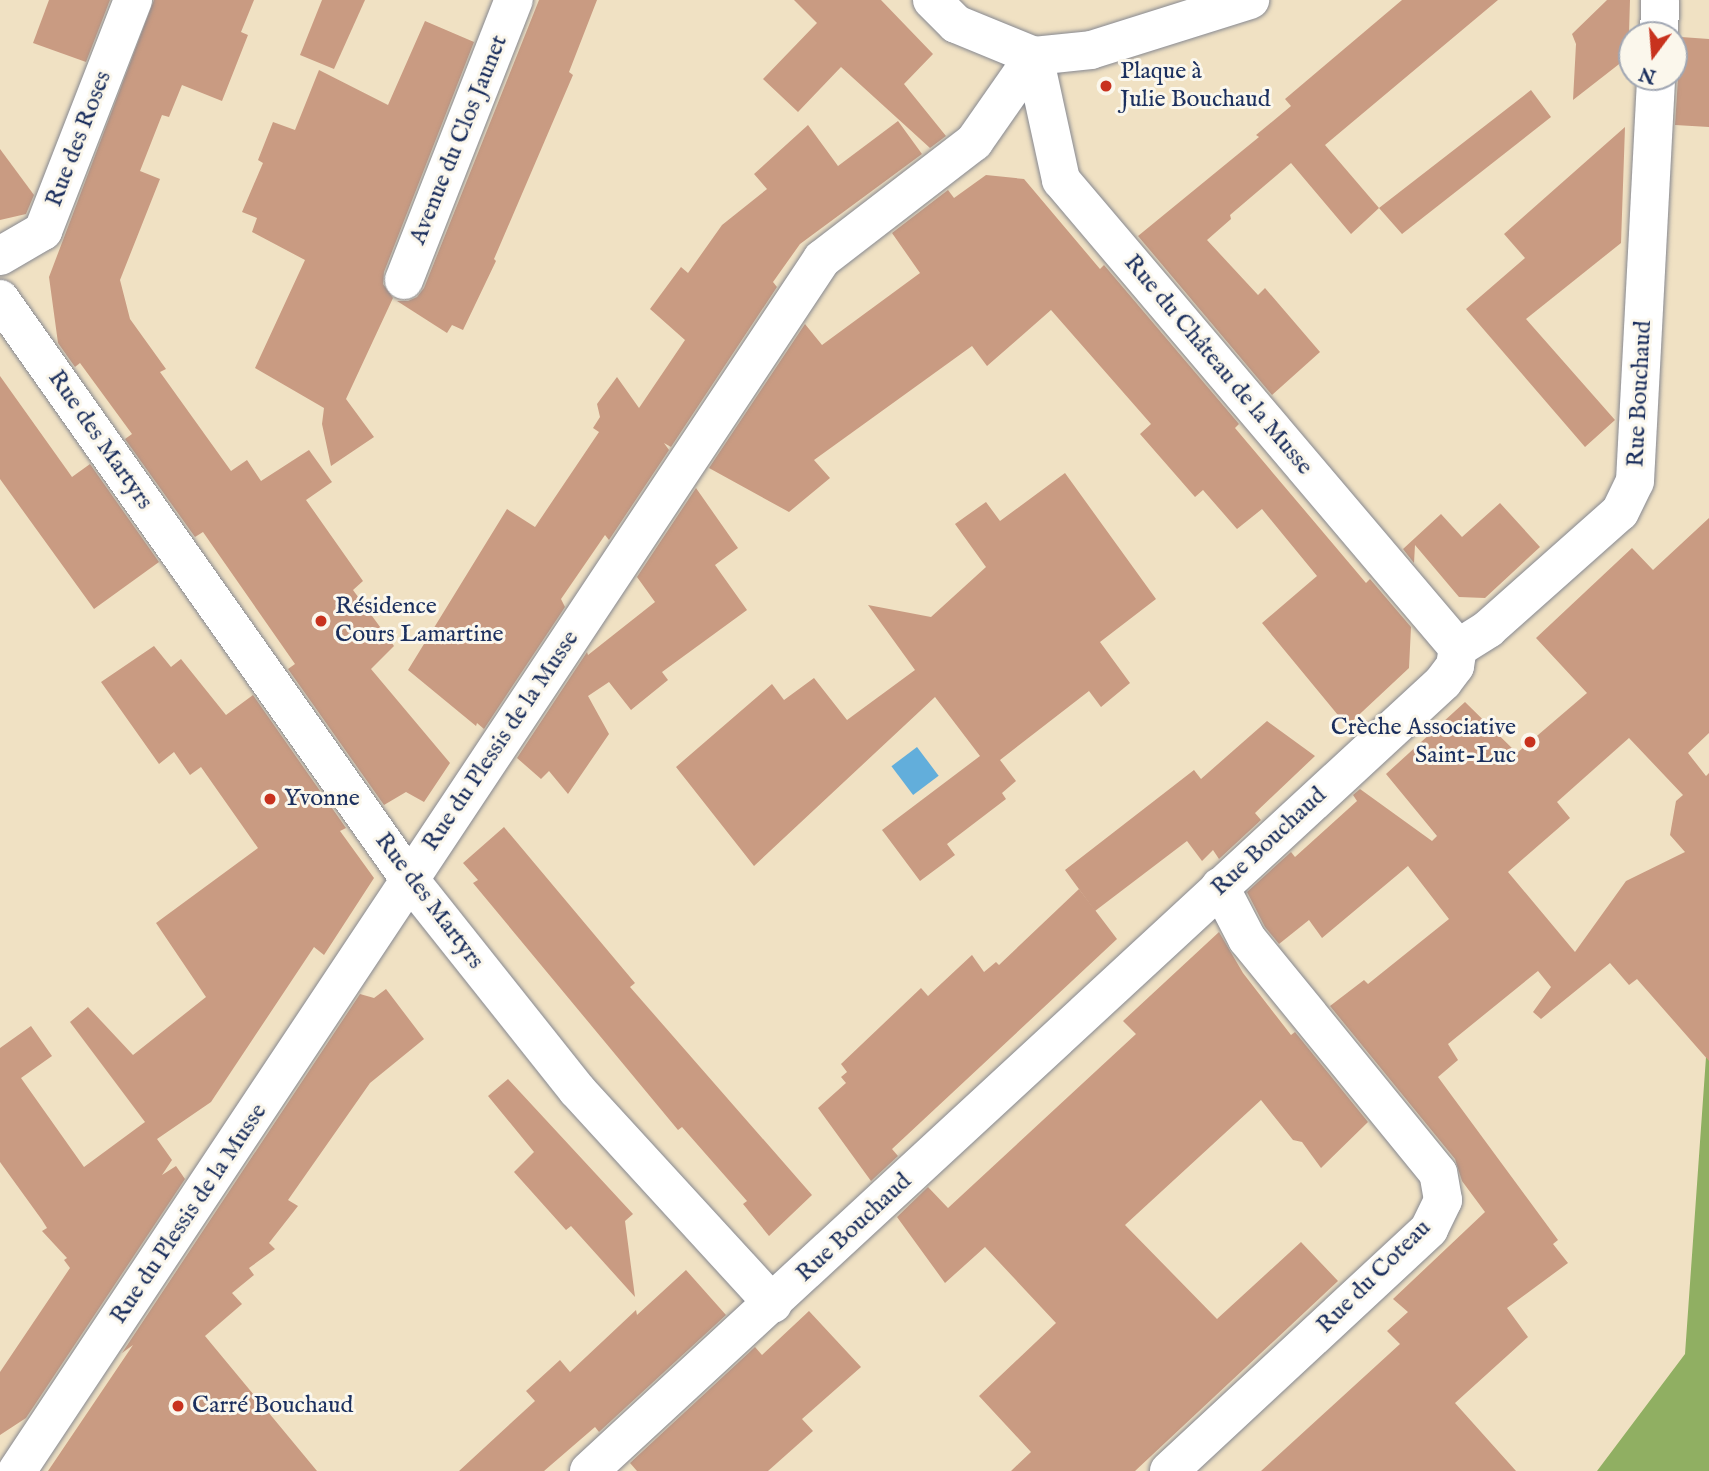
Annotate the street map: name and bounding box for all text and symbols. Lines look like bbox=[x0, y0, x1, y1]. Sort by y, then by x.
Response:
north arrow bbox=[1618, 21, 1688, 91]
street label: Avenue du Clos Jaunet bbox=[404, 31, 514, 249]
place label: Plaque à Julie Bouchaud bbox=[1120, 58, 1271, 114]
text: N bbox=[1637, 60, 1659, 88]
street label: Rue des Roses bbox=[40, 67, 118, 211]
marker: Plaque à Julie Bouchaud bbox=[1098, 78, 1114, 94]
street label: Rue du Château de la Musse bbox=[1117, 249, 1319, 481]
street label: Rue Bouchaud bbox=[1622, 320, 1658, 468]
street label: Rue des Martyrs bbox=[41, 365, 159, 515]
place label: Résidence Cours Lamartine bbox=[335, 593, 504, 649]
marker: Résidence Cours Lamartine bbox=[313, 613, 329, 629]
street label: Rue du Plessis de la Musse bbox=[417, 625, 585, 857]
place label: Crèche Associative Saint-Luc bbox=[1331, 714, 1516, 770]
marker: Crèche Associative Saint-Luc bbox=[1522, 734, 1538, 750]
street label: Rue Bouchaud bbox=[1206, 781, 1332, 903]
place label: Yvonne bbox=[284, 785, 360, 813]
marker: Yvonne bbox=[262, 791, 278, 807]
street label: Rue des Martyrs bbox=[368, 827, 490, 975]
street label: Rue du Plessis de la Musse bbox=[105, 1098, 273, 1330]
street label: Rue Bouchaud bbox=[791, 1167, 917, 1289]
street label: Rue du Coteau bbox=[1311, 1214, 1437, 1340]
place label: Carré Bouchaud bbox=[192, 1392, 353, 1420]
marker: Carré Bouchaud bbox=[170, 1398, 186, 1414]

